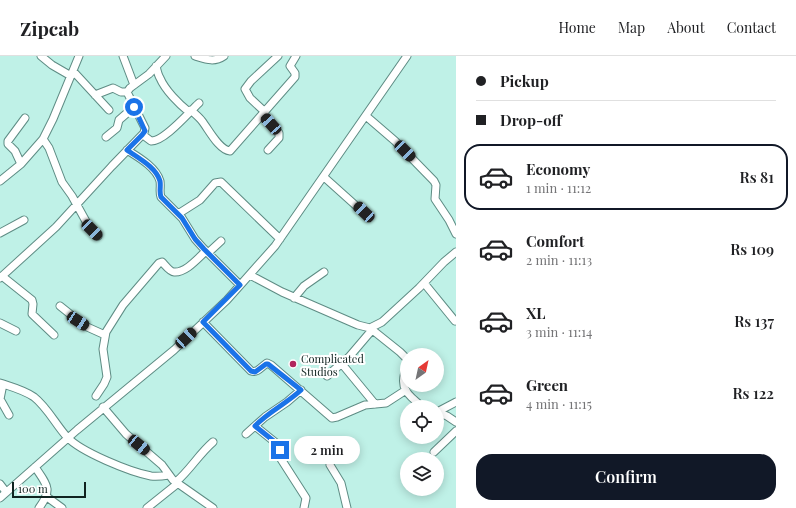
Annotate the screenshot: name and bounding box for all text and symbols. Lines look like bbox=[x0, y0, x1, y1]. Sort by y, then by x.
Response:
text: Zipcab bbox=[20, 15, 79, 41]
text: Home bbox=[558, 18, 596, 37]
text: Map bbox=[618, 18, 645, 37]
text: About bbox=[667, 18, 705, 37]
text: Contact bbox=[727, 18, 776, 37]
text: Pickup bbox=[500, 71, 549, 91]
route start bbox=[125, 98, 143, 116]
text: Drop-off bbox=[500, 110, 562, 130]
car bbox=[259, 111, 283, 137]
car bbox=[392, 138, 418, 164]
icon: car bbox=[478, 159, 514, 195]
text: Economy bbox=[526, 159, 590, 179]
text: Rs 81 bbox=[740, 167, 774, 187]
text: 1 min · 11:12 bbox=[526, 179, 591, 196]
car bbox=[351, 199, 377, 225]
car bbox=[79, 217, 105, 243]
icon: car bbox=[478, 231, 514, 267]
text: Comfort bbox=[526, 231, 584, 251]
text: Rs 109 bbox=[730, 239, 774, 259]
text: 2 min · 11:13 bbox=[526, 251, 592, 268]
icon: car bbox=[478, 303, 514, 339]
text: XL bbox=[526, 303, 546, 323]
car bbox=[65, 309, 91, 333]
text: Rs 137 bbox=[734, 311, 774, 331]
text: 3 min · 11:14 bbox=[526, 323, 592, 340]
car bbox=[173, 325, 199, 351]
north arrow bbox=[400, 348, 444, 392]
map controls bbox=[400, 348, 444, 496]
place label: Complicated Studios bbox=[301, 351, 364, 379]
marker: Complicated Studios bbox=[288, 359, 298, 369]
icon: car bbox=[478, 375, 514, 411]
text: Green bbox=[526, 375, 568, 395]
text: Rs 122 bbox=[732, 383, 774, 403]
text: 4 min · 11:15 bbox=[526, 395, 592, 412]
button: locate bbox=[400, 400, 444, 444]
car bbox=[126, 433, 152, 457]
callout: 2 min bbox=[294, 436, 360, 464]
route end bbox=[271, 441, 289, 459]
text: 2 min bbox=[310, 441, 344, 458]
button: layers bbox=[400, 452, 444, 496]
button: Confirm bbox=[476, 454, 776, 500]
scale bar bbox=[12, 480, 86, 499]
text: 100 m bbox=[18, 481, 48, 496]

